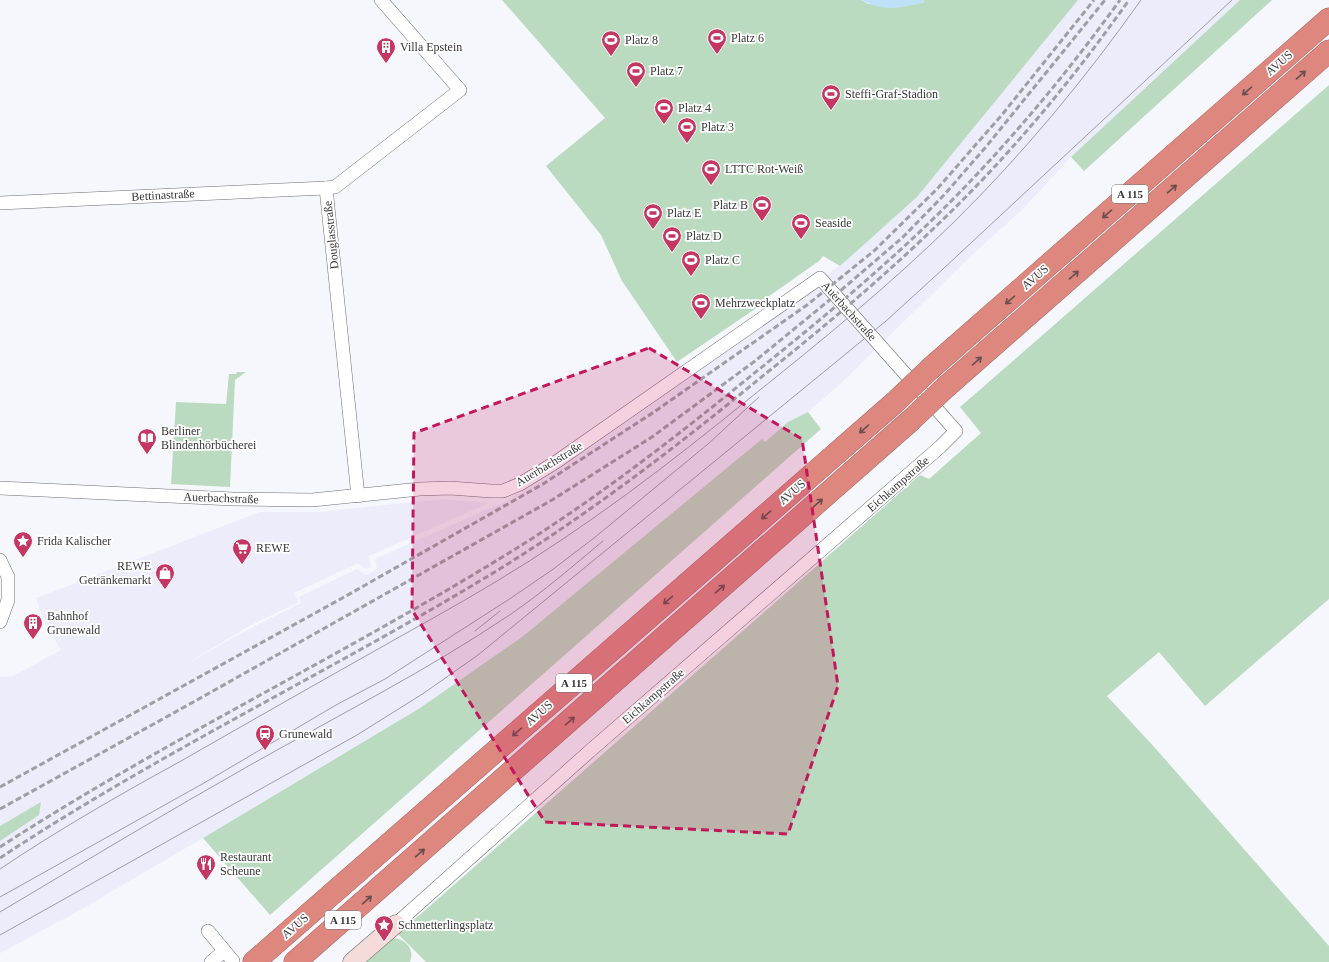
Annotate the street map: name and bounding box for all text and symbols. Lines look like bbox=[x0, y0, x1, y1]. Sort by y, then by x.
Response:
sports icon: Platz 6 bbox=[706, 27, 728, 55]
sports icon: Platz 8 bbox=[600, 29, 622, 57]
place label: Platz 6 bbox=[731, 31, 764, 45]
place label: Platz 8 bbox=[625, 33, 658, 47]
building icon: Villa Epstein bbox=[375, 36, 397, 64]
place label: Villa Epstein bbox=[400, 40, 462, 54]
street label: AVUS bbox=[1263, 48, 1295, 78]
sports icon: Platz 7 bbox=[625, 60, 647, 88]
place label: Platz 7 bbox=[650, 64, 683, 78]
one-way arrow bbox=[1296, 71, 1306, 80]
sports icon: Steffi-Graf-Stadion bbox=[820, 83, 842, 111]
place label: Steffi-Graf-Stadion bbox=[845, 87, 938, 101]
one-way arrow bbox=[1242, 87, 1252, 96]
sports icon: Platz 4 bbox=[653, 97, 675, 125]
place label: Platz 4 bbox=[678, 101, 711, 115]
sports icon: Platz 3 bbox=[676, 116, 698, 144]
place label: Platz 3 bbox=[701, 120, 734, 134]
sports icon: LTTC Rot-Weiß bbox=[700, 158, 722, 186]
place label: LTTC Rot-Weiß bbox=[725, 162, 803, 176]
one-way arrow bbox=[1167, 184, 1177, 194]
road number: A 115 bbox=[1112, 185, 1148, 203]
street label: Bettinastraße bbox=[131, 186, 195, 204]
sports icon: Platz B bbox=[751, 194, 773, 222]
place label: Platz B bbox=[713, 198, 748, 212]
street label: Douglasstraße bbox=[320, 200, 342, 270]
sports icon: Platz E bbox=[642, 202, 664, 230]
place label: Platz E bbox=[667, 206, 701, 220]
one-way arrow bbox=[1102, 209, 1112, 219]
sports icon: Seaside bbox=[790, 212, 812, 240]
place label: Seaside bbox=[815, 216, 852, 230]
sports icon: Platz D bbox=[661, 225, 683, 253]
place label: Platz D bbox=[686, 229, 722, 243]
sports icon: Platz C bbox=[680, 249, 702, 277]
place label: Platz C bbox=[705, 253, 740, 267]
street label: AVUS bbox=[1019, 262, 1051, 292]
one-way arrow bbox=[1069, 270, 1080, 279]
street label: Auerbachstraße bbox=[819, 278, 879, 344]
sports icon: Mehrzweckplatz bbox=[690, 292, 712, 320]
one-way arrow bbox=[1004, 295, 1015, 304]
place label: Mehrzweckplatz bbox=[715, 296, 795, 310]
one-way arrow bbox=[971, 356, 982, 365]
place label: Berliner Blindenhörbücherei bbox=[161, 424, 257, 452]
one-way arrow bbox=[858, 425, 869, 434]
library icon: Berliner Blindenhörbücherei bbox=[136, 427, 158, 455]
street label: Auerbachstraße bbox=[513, 439, 585, 489]
street label: Eichkampstraße bbox=[864, 453, 932, 515]
street label: AVUS bbox=[776, 477, 808, 507]
street label: Auerbachstraße bbox=[183, 490, 259, 506]
one-way arrow bbox=[812, 498, 823, 507]
one-way arrow bbox=[760, 510, 771, 519]
place icon: Frida Kalischer bbox=[12, 530, 34, 558]
place label: Frida Kalischer bbox=[37, 534, 111, 548]
supermarket icon: REWE bbox=[231, 537, 253, 565]
place label: REWE bbox=[256, 541, 290, 555]
place label: REWE Getränkemarkt bbox=[79, 559, 152, 587]
shop icon: REWE Getränkemarkt bbox=[154, 562, 176, 590]
one-way arrow bbox=[715, 584, 725, 593]
one-way arrow bbox=[663, 596, 673, 605]
place label: Bahnhof Grunewald bbox=[47, 609, 100, 637]
building icon: Bahnhof Grunewald bbox=[22, 612, 44, 640]
street label: Eichkampstraße bbox=[619, 665, 687, 727]
road number: A 115 bbox=[556, 674, 592, 692]
street label: AVUS bbox=[523, 698, 555, 728]
one-way arrow bbox=[565, 716, 575, 726]
station icon: Grunewald bbox=[254, 723, 276, 751]
place label: Grunewald bbox=[279, 727, 332, 741]
one-way arrow bbox=[512, 728, 523, 737]
one-way arrow bbox=[415, 848, 425, 858]
place label: Restaurant Scheune bbox=[220, 850, 272, 878]
restaurant icon: Restaurant Scheune bbox=[195, 853, 217, 881]
one-way arrow bbox=[361, 895, 372, 904]
street label: AVUS bbox=[279, 911, 311, 941]
road number: A 115 bbox=[325, 911, 361, 929]
place icon: Schmetterlingsplatz bbox=[373, 914, 395, 942]
place label: Schmetterlingsplatz bbox=[398, 918, 493, 932]

